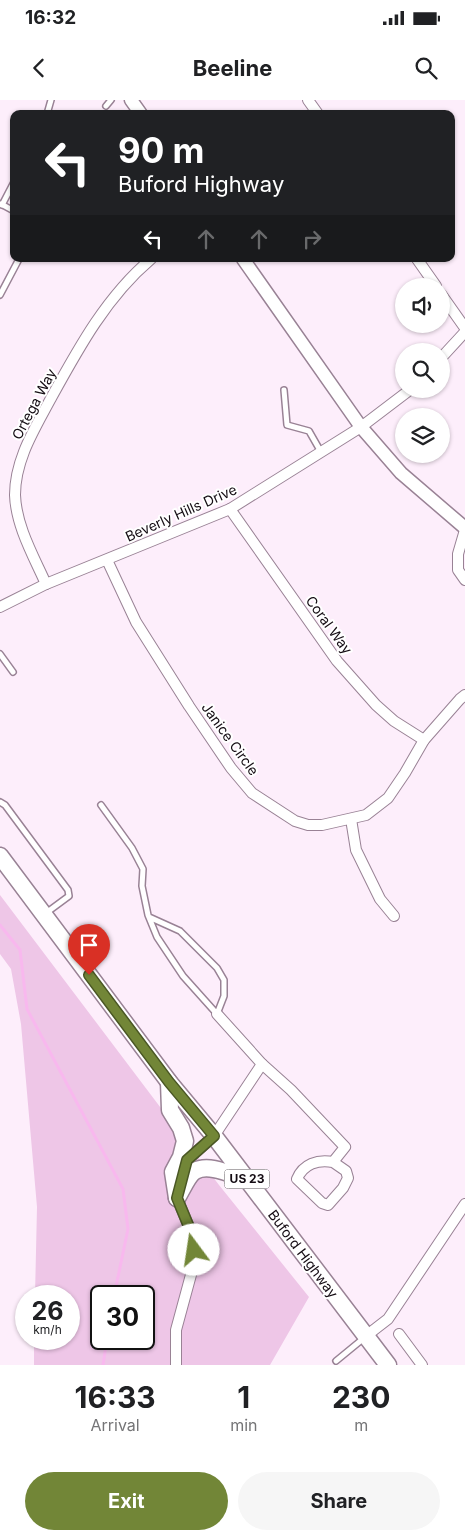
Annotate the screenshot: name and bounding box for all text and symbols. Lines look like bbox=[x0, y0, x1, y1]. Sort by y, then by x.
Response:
text: 16:32 bbox=[25, 6, 76, 29]
icon: back bbox=[25, 54, 53, 82]
icon: search bbox=[412, 54, 440, 82]
text: Beeline bbox=[193, 55, 272, 81]
text: 90 m bbox=[118, 129, 205, 171]
icon: left bbox=[35, 130, 100, 195]
text: Buford Highway bbox=[118, 171, 284, 197]
icon: left bbox=[139, 225, 167, 253]
icon: ahead bbox=[192, 225, 220, 253]
icon: ahead bbox=[245, 225, 273, 253]
icon: right bbox=[298, 225, 326, 253]
map controls bbox=[395, 278, 450, 463]
button: sound bbox=[395, 278, 450, 333]
button: search bbox=[395, 343, 450, 398]
street label: Ortega Way bbox=[8, 365, 59, 442]
button: layers bbox=[395, 408, 450, 463]
street label: Beverly Hills Drive bbox=[122, 480, 239, 545]
street label: Coral Way bbox=[303, 592, 356, 657]
street label: Janice Circle bbox=[198, 699, 263, 778]
pin bbox=[68, 924, 110, 975]
icon: arrive bbox=[75, 931, 103, 959]
road number: US 23 bbox=[224, 1170, 270, 1188]
street label: Buford Highway bbox=[265, 1206, 342, 1301]
position arrow bbox=[167, 1223, 219, 1275]
speed limit sign: 30 bbox=[90, 1285, 155, 1350]
text: 26 bbox=[32, 1296, 63, 1326]
text: km/h bbox=[33, 1322, 62, 1337]
text: 16:33 bbox=[74, 1379, 156, 1415]
text: 1 bbox=[237, 1379, 250, 1415]
text: 230 bbox=[332, 1379, 390, 1415]
text: Arrival bbox=[90, 1415, 140, 1435]
text: min bbox=[230, 1415, 257, 1435]
text: m bbox=[354, 1415, 368, 1435]
button: Exit bbox=[25, 1472, 228, 1530]
button: Share bbox=[238, 1472, 440, 1530]

